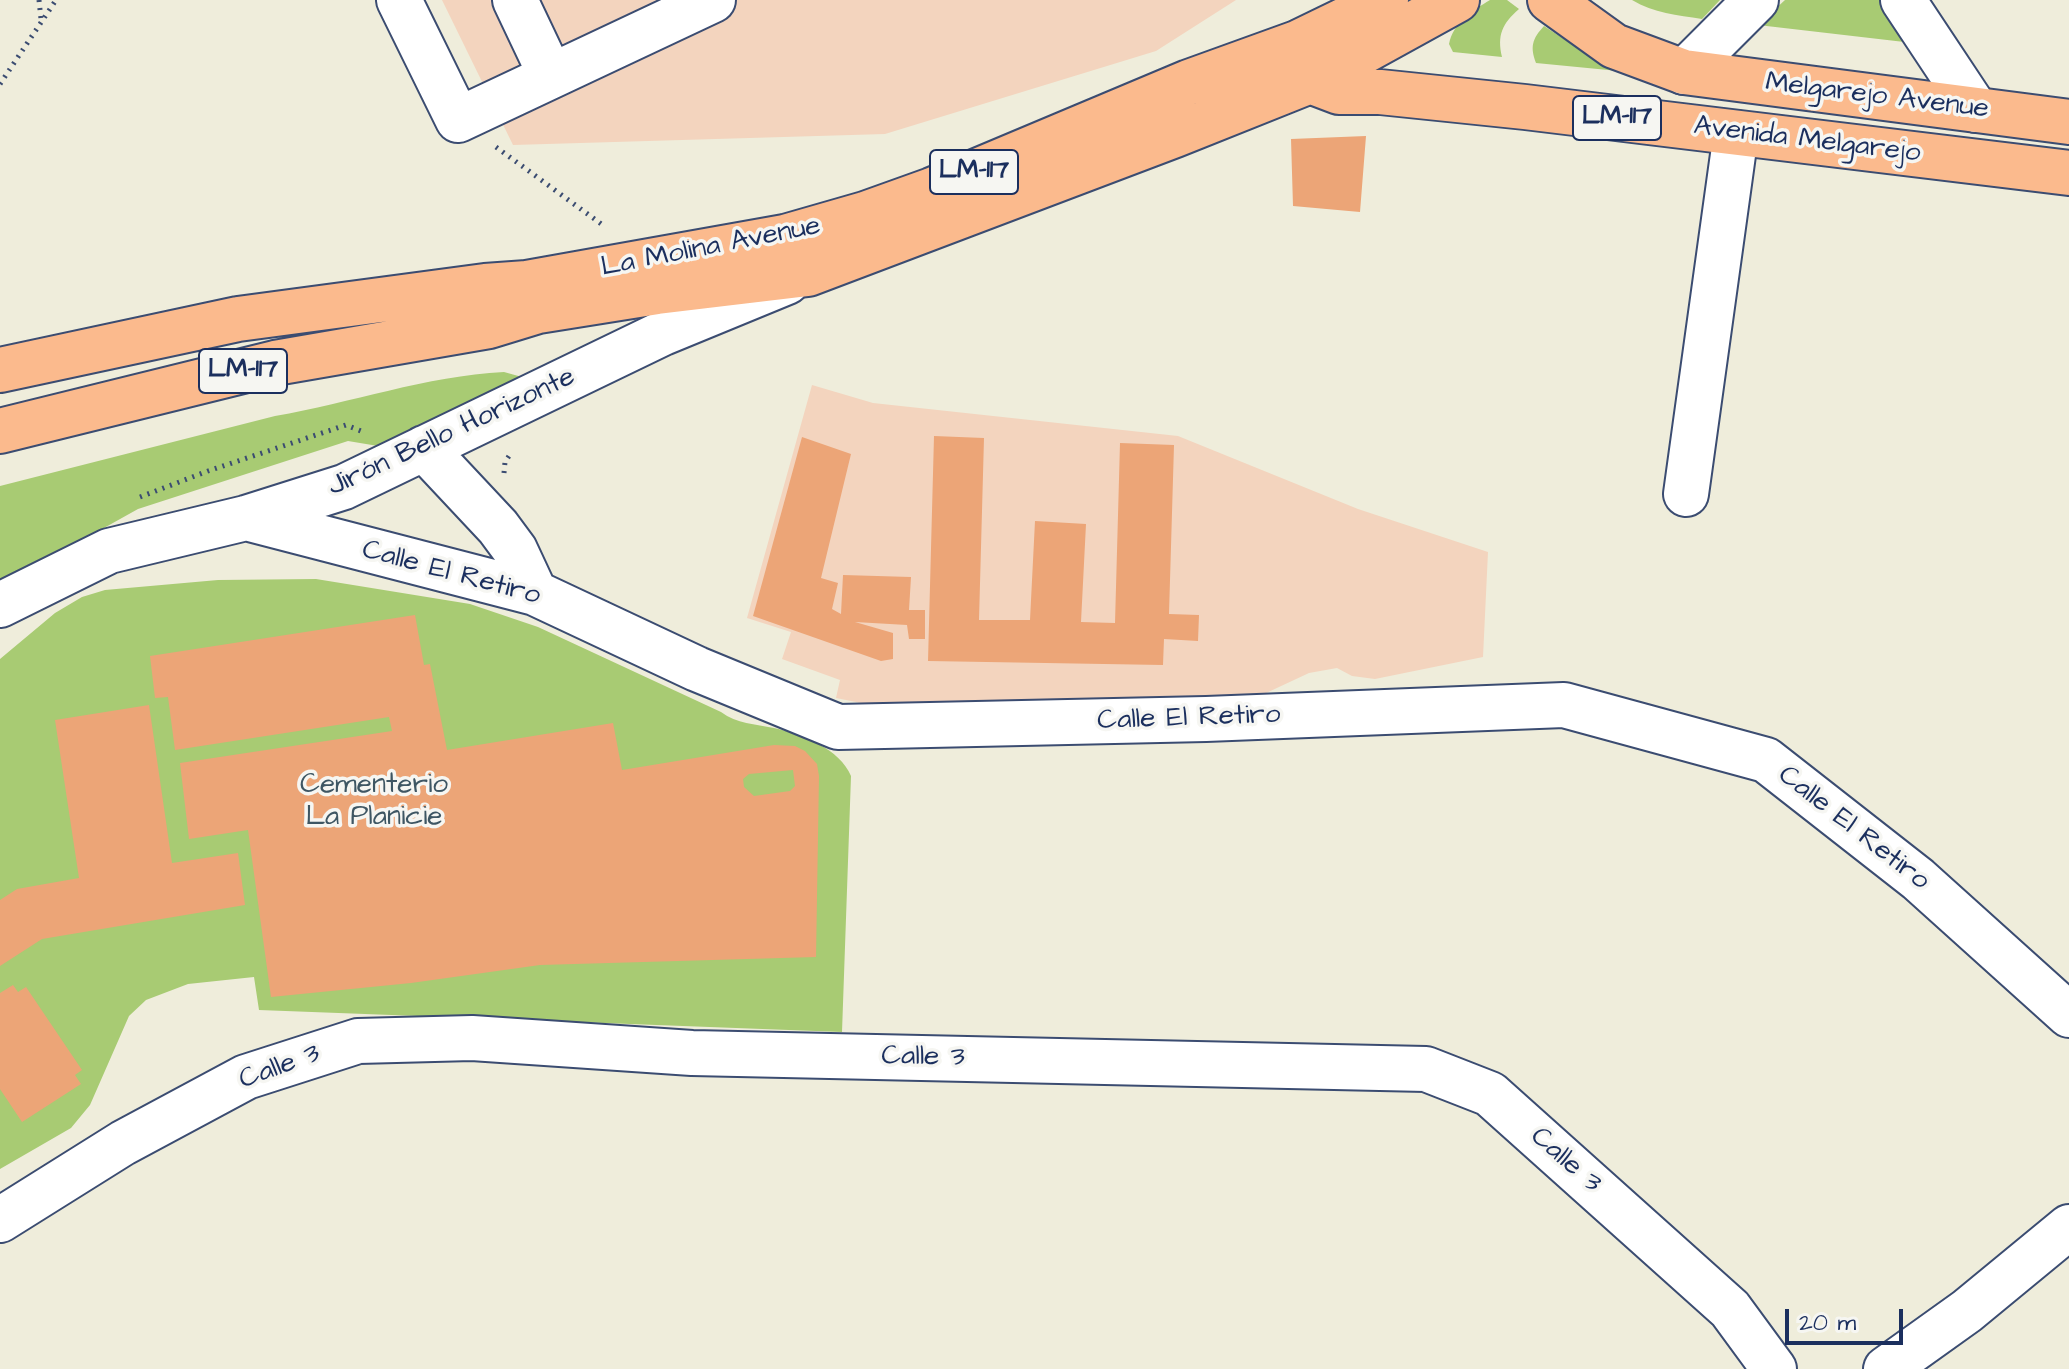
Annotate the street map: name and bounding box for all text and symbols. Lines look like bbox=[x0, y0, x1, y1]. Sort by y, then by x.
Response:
street label: Melgarejo Avenue bbox=[1763, 67, 1991, 127]
road number: LM-117 bbox=[1573, 96, 1661, 140]
street label: Avenida Melgarejo bbox=[1692, 110, 1922, 172]
road number: LM-117 bbox=[930, 150, 1018, 194]
street label: La Molina Avenue bbox=[598, 210, 824, 286]
road number: LM-117 bbox=[199, 349, 287, 393]
street label: Jirón Bello Horizonte bbox=[323, 361, 581, 505]
street label: Calle El Retiro bbox=[358, 534, 544, 614]
street label: Calle El Retiro bbox=[1097, 699, 1281, 739]
street label: Calle El Retiro bbox=[1770, 759, 1936, 899]
park label: Cementerio La Planicie bbox=[300, 769, 448, 835]
street label: Calle 3 bbox=[235, 1038, 325, 1098]
street label: Calle 3 bbox=[881, 1040, 965, 1076]
street label: Calle 3 bbox=[1522, 1121, 1608, 1201]
scale bar bbox=[1789, 1293, 1907, 1343]
text: 20 m bbox=[1799, 1306, 1856, 1340]

